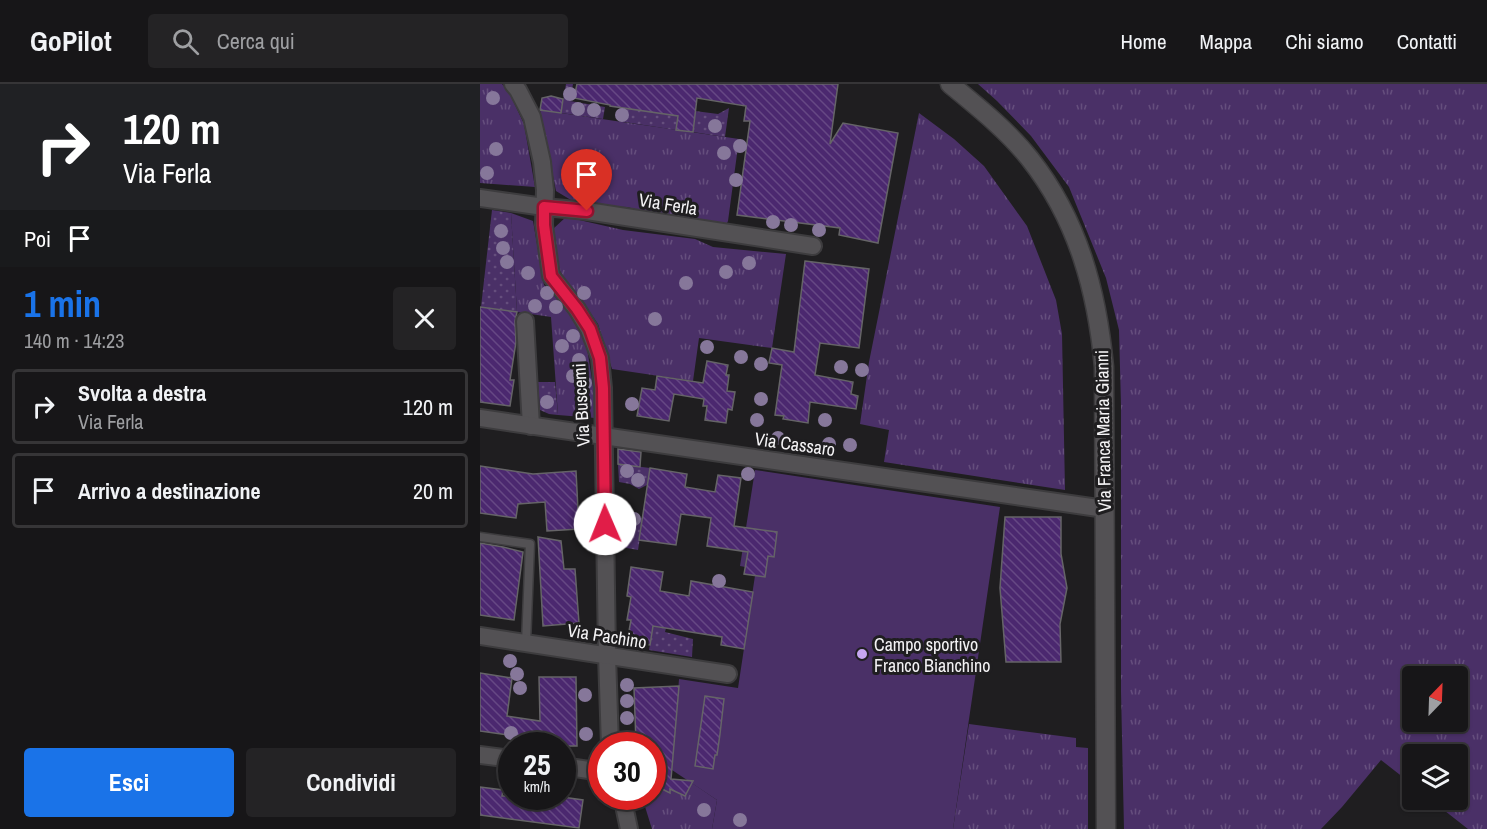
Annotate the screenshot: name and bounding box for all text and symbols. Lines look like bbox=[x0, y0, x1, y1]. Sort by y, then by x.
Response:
search box bbox=[148, 14, 568, 68]
text: GoPilot bbox=[30, 22, 112, 60]
icon: search bbox=[169, 25, 202, 58]
text: Cerca qui bbox=[217, 26, 295, 56]
text: Home bbox=[1121, 27, 1167, 56]
text: Mappa bbox=[1200, 27, 1252, 56]
text: Chi siamo bbox=[1285, 27, 1364, 56]
text: Contatti bbox=[1397, 27, 1457, 56]
text: 120 m bbox=[123, 101, 221, 157]
icon: right bbox=[24, 108, 102, 186]
pin bbox=[561, 149, 612, 211]
text: Via Ferla bbox=[123, 155, 211, 191]
icon: arrive bbox=[570, 158, 603, 191]
street label: Via Ferla bbox=[637, 187, 699, 221]
icon: arrive bbox=[63, 222, 96, 255]
text: Poi bbox=[24, 224, 51, 254]
text: 1 min bbox=[24, 280, 101, 328]
button: close bbox=[393, 287, 456, 350]
text: 140 m · 14:23 bbox=[24, 327, 124, 354]
street label: Via Franca Maria Gianni bbox=[1089, 350, 1117, 512]
street label: Via Buscemi bbox=[566, 363, 596, 447]
text: Svolta a destra bbox=[78, 378, 206, 408]
icon: right bbox=[27, 390, 60, 423]
text: 120 m bbox=[403, 392, 453, 422]
text: Via Ferla bbox=[78, 408, 143, 435]
street label: Via Cassaro bbox=[753, 426, 837, 462]
icon: arrive bbox=[27, 474, 60, 507]
text: Arrivo a destinazione bbox=[78, 476, 260, 506]
text: 20 m bbox=[413, 476, 453, 506]
position arrow bbox=[573, 492, 637, 556]
street label: Via Pachino bbox=[565, 617, 649, 655]
place label: Campo sportivo Franco Bianchino bbox=[874, 632, 991, 678]
marker: Campo sportivo Franco Bianchino bbox=[855, 647, 869, 661]
north arrow bbox=[1402, 666, 1468, 732]
map controls bbox=[1402, 666, 1468, 810]
speed limit sign: 30 bbox=[588, 732, 666, 810]
text: 25 bbox=[523, 744, 551, 784]
button: layers bbox=[1402, 744, 1468, 810]
button: Esci bbox=[24, 748, 234, 817]
button: Condividi bbox=[246, 748, 456, 817]
text: km/h bbox=[524, 776, 550, 797]

